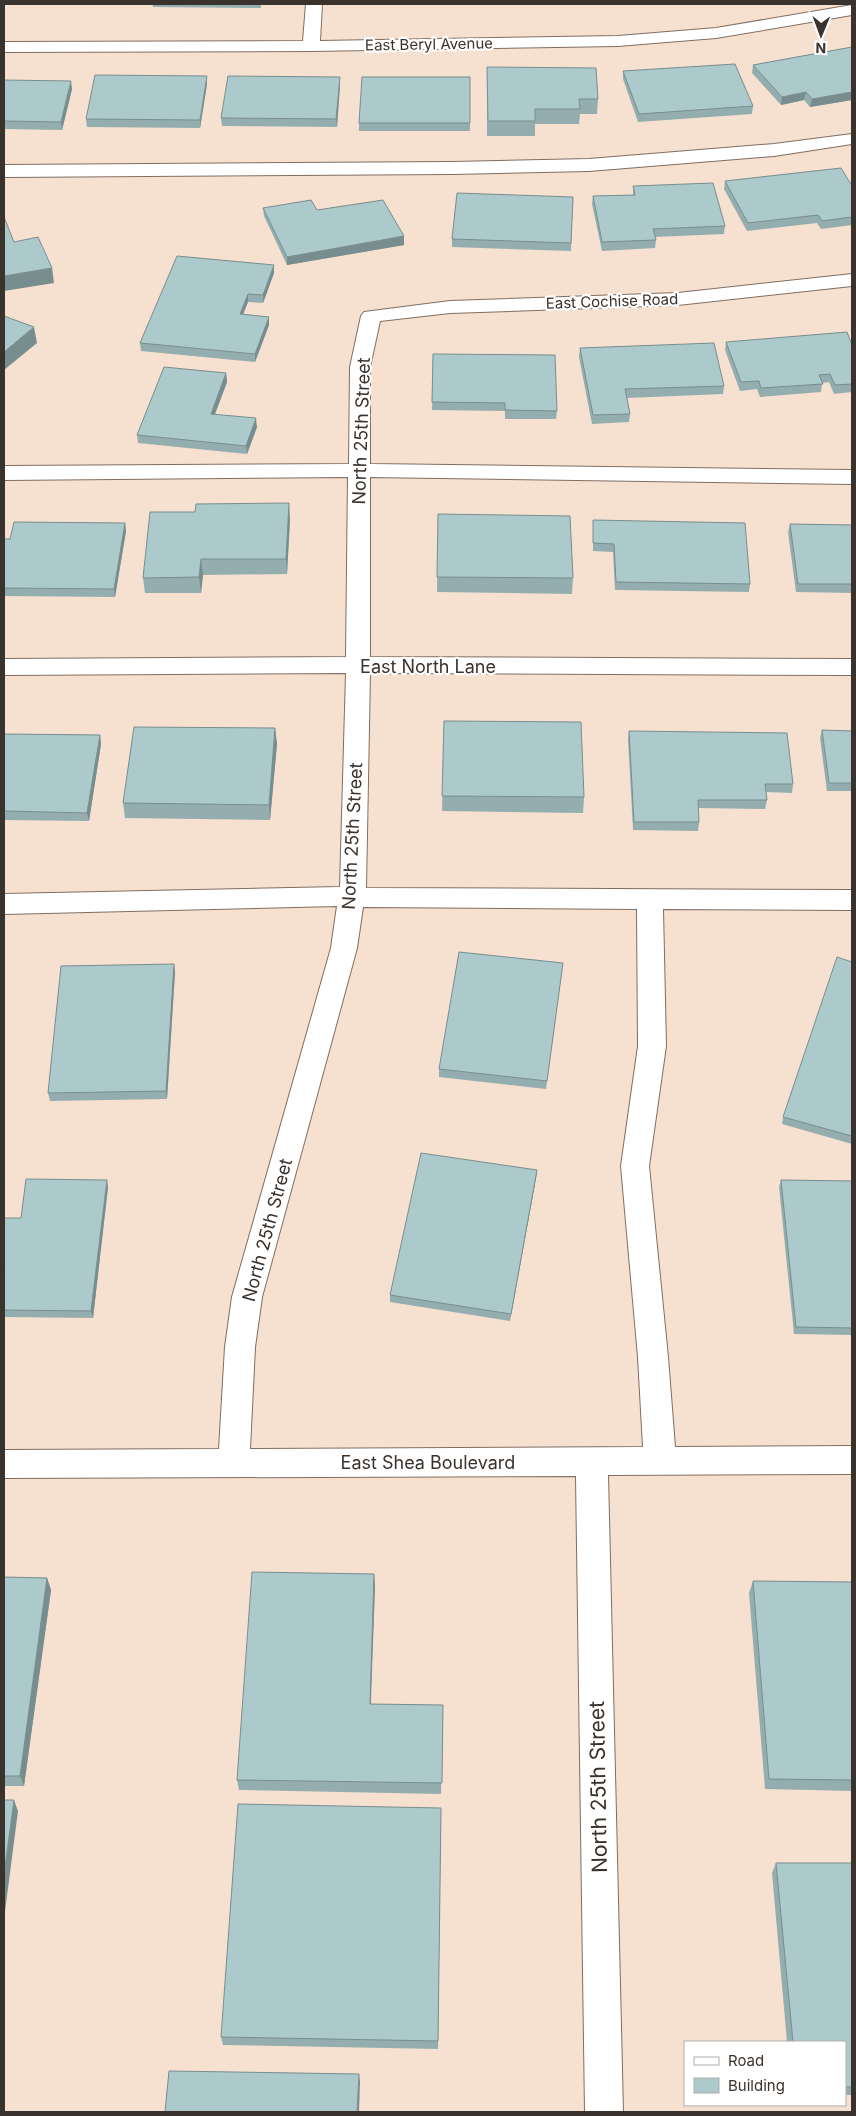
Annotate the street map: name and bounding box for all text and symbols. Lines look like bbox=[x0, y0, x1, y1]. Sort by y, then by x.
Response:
north arrow bbox=[796, 10, 846, 60]
street label: East Beryl Avenue bbox=[365, 33, 493, 55]
text: N bbox=[815, 40, 826, 57]
street label: East Cochise Road bbox=[545, 289, 679, 313]
street label: North 25th Street bbox=[348, 357, 374, 505]
street label: East North Lane bbox=[360, 656, 496, 677]
street label: North 25th Street bbox=[338, 762, 366, 910]
street label: North 25th Street bbox=[238, 1156, 296, 1304]
street label: East Shea Boulevard bbox=[341, 1452, 515, 1473]
street label: North 25th Street bbox=[584, 1701, 612, 1873]
legend bbox=[684, 2041, 846, 2106]
text: Road bbox=[728, 2051, 764, 2070]
text: Building bbox=[728, 2076, 785, 2095]

